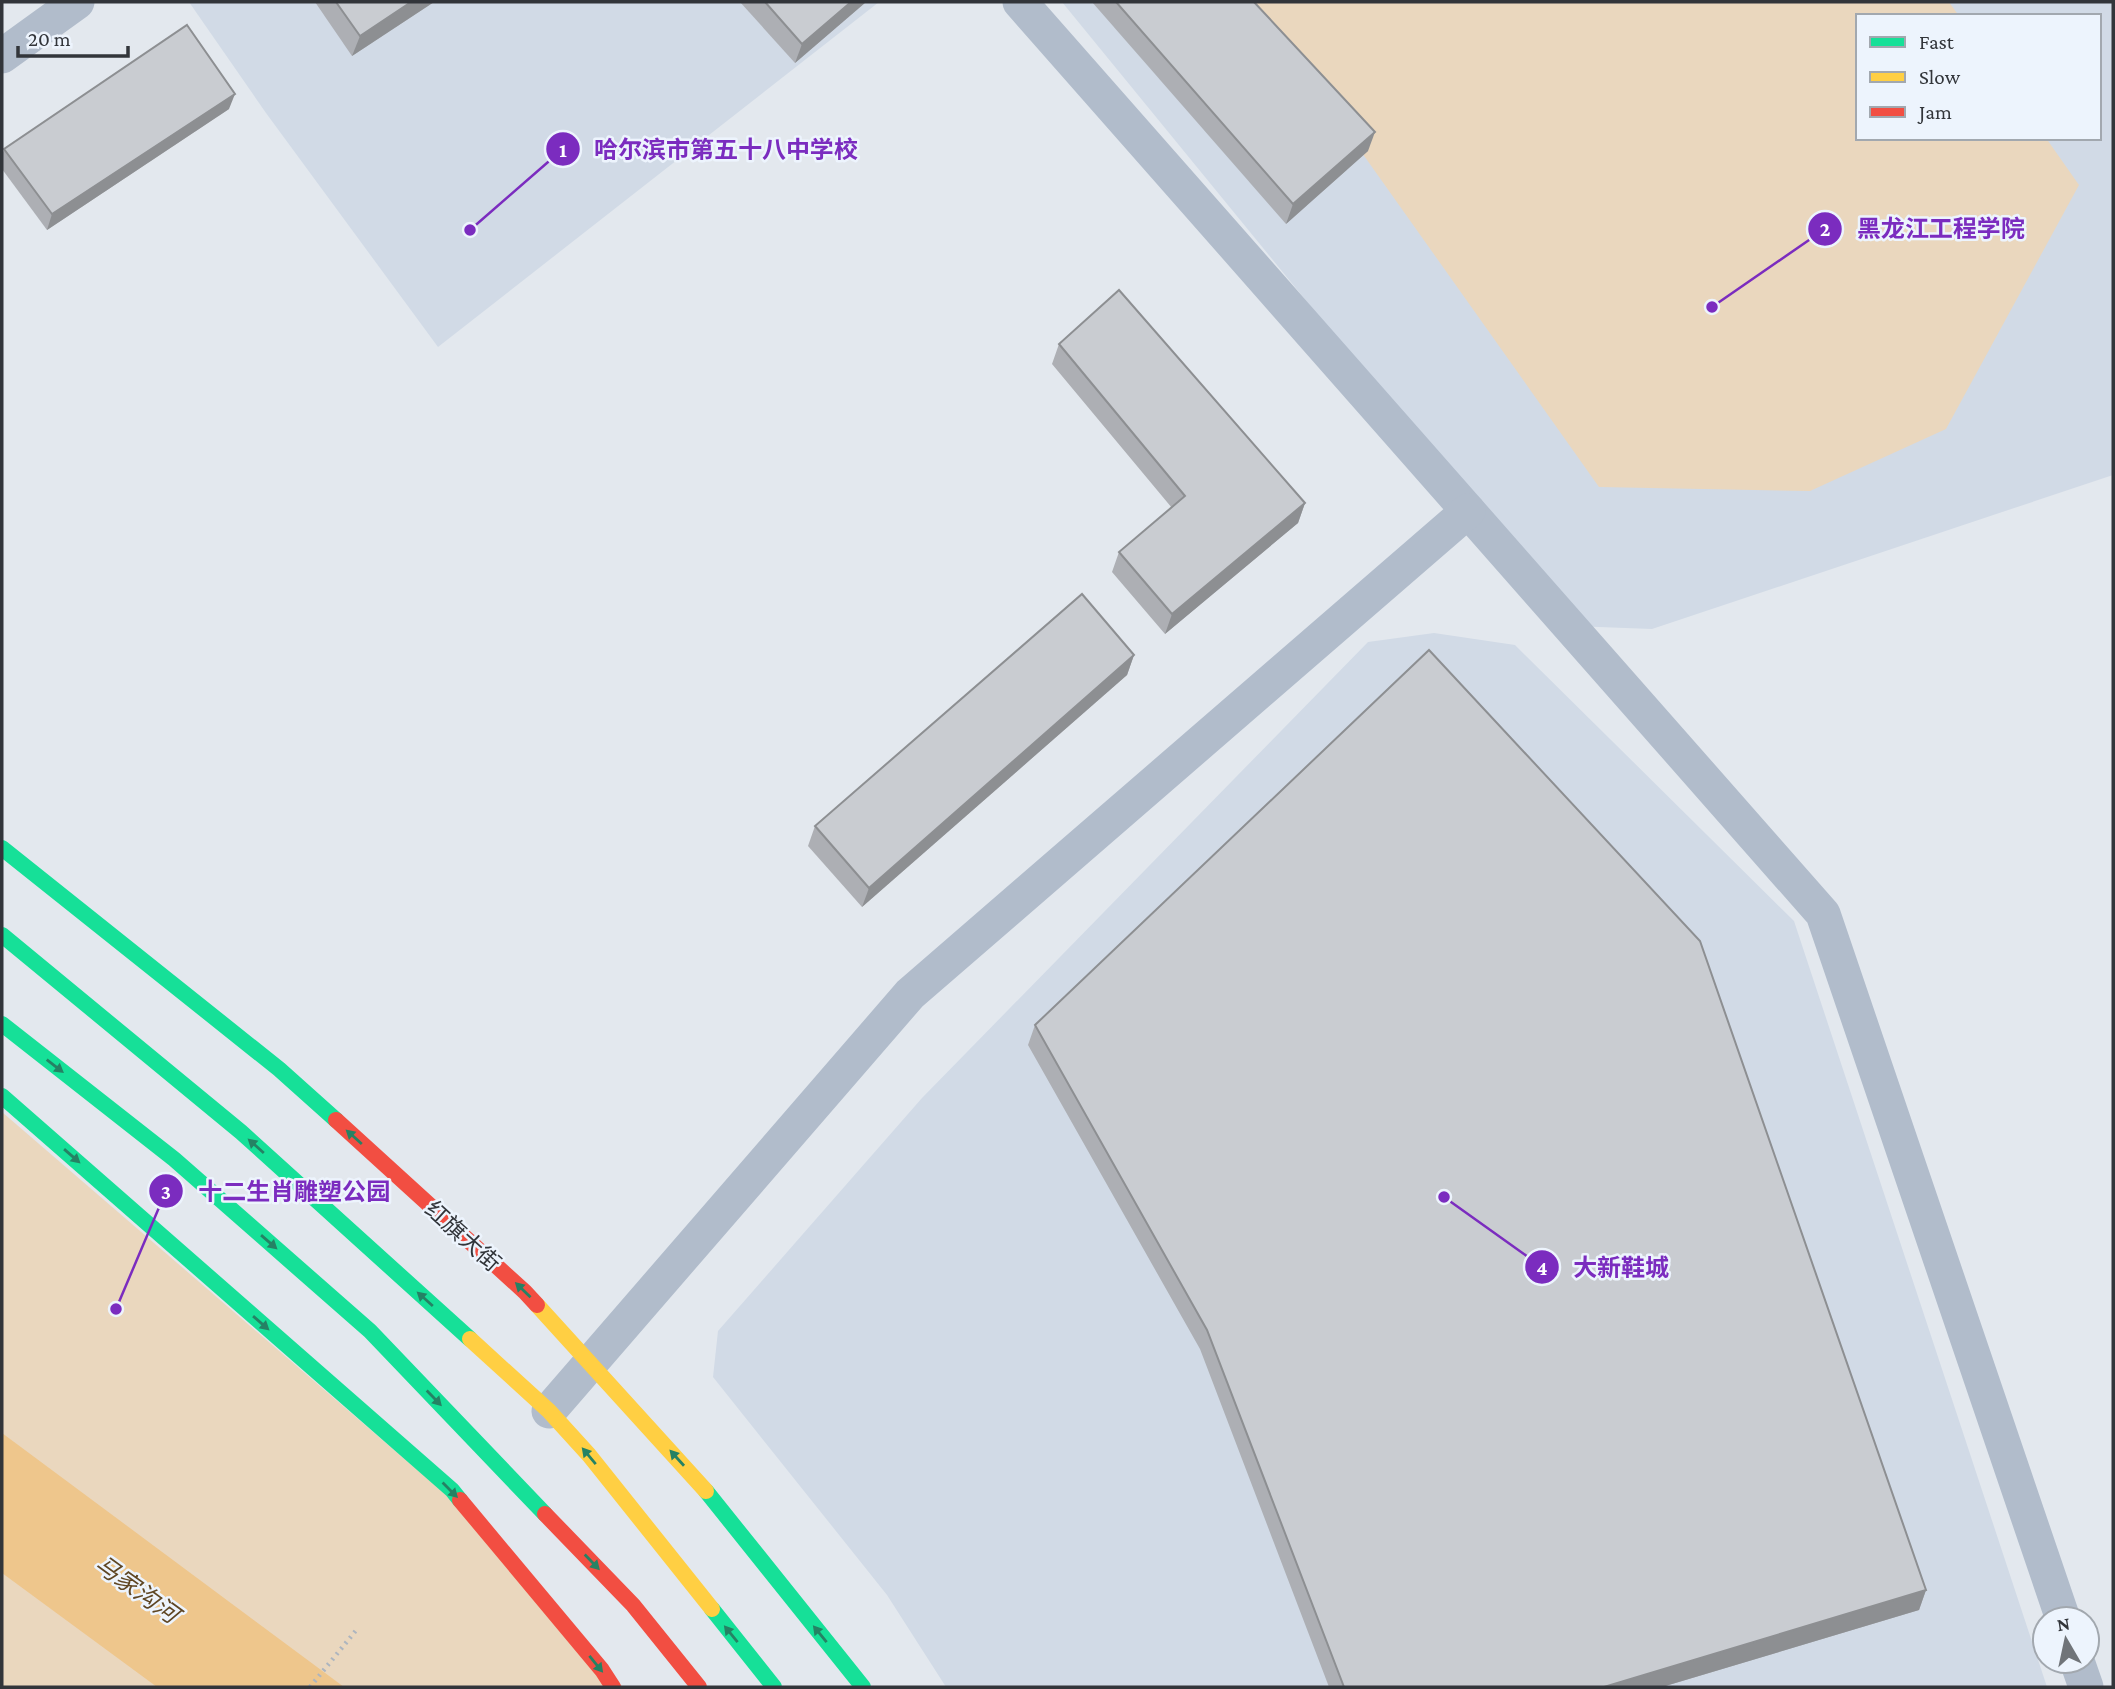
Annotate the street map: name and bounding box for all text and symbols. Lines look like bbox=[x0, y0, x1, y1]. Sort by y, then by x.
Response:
scale bar bbox=[18, 14, 128, 58]
legend bbox=[1856, 14, 2101, 140]
text: 20 m bbox=[28, 27, 71, 51]
text: Fast bbox=[1919, 30, 1955, 54]
text: Slow bbox=[1919, 65, 1961, 89]
text: Jam bbox=[1917, 100, 1952, 124]
callout: 哈尔滨市第五十八中学校 bbox=[545, 127, 872, 172]
text: 哈尔滨市第五十八中学校 bbox=[594, 136, 858, 163]
text: 1 bbox=[559, 138, 567, 162]
callout: 黑龙江工程学院 bbox=[1808, 206, 2039, 251]
text: 黑龙江工程学院 bbox=[1857, 215, 2025, 242]
text: 2 bbox=[1820, 217, 1831, 241]
one-way arrow bbox=[46, 1058, 64, 1073]
one-way arrow bbox=[346, 1130, 363, 1146]
one-way arrow bbox=[248, 1139, 265, 1155]
one-way arrow bbox=[63, 1148, 81, 1164]
callout: 十二生肖雕塑公园 bbox=[149, 1169, 404, 1214]
text: 十二生肖雕塑公园 bbox=[198, 1178, 390, 1205]
text: 3 bbox=[161, 1180, 171, 1204]
street label: 红旗大街 bbox=[420, 1196, 506, 1276]
one-way arrow bbox=[260, 1234, 277, 1249]
callout: 大新鞋城 bbox=[1524, 1245, 1683, 1290]
text: 大新鞋城 bbox=[1573, 1254, 1669, 1281]
text: 4 bbox=[1536, 1256, 1548, 1280]
one-way arrow bbox=[514, 1282, 531, 1299]
one-way arrow bbox=[416, 1291, 434, 1307]
one-way arrow bbox=[253, 1315, 270, 1330]
one-way arrow bbox=[426, 1389, 442, 1406]
one-way arrow bbox=[582, 1448, 597, 1465]
one-way arrow bbox=[669, 1449, 685, 1466]
one-way arrow bbox=[441, 1481, 458, 1497]
water label: 马家沟河 bbox=[90, 1550, 187, 1630]
one-way arrow bbox=[583, 1553, 599, 1570]
north arrow bbox=[2031, 1605, 2101, 1675]
text: N bbox=[2055, 1612, 2072, 1635]
one-way arrow bbox=[724, 1625, 739, 1643]
one-way arrow bbox=[813, 1625, 828, 1643]
one-way arrow bbox=[588, 1655, 603, 1673]

